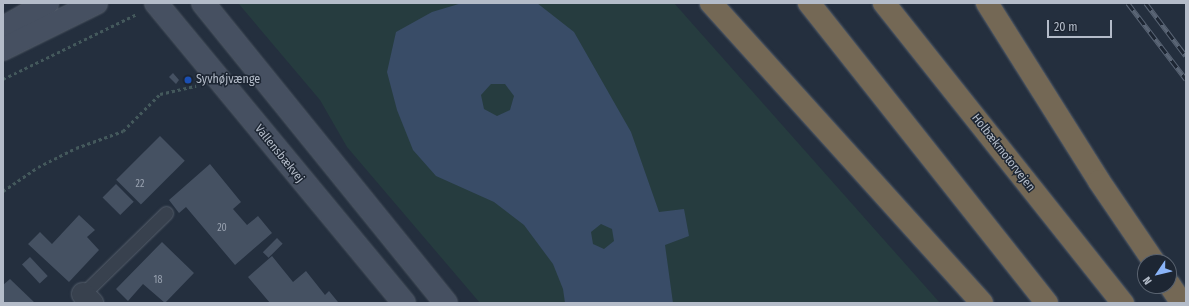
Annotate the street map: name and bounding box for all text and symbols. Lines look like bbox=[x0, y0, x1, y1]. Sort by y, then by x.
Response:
scale bar bbox=[1049, 12, 1114, 38]
text: 20 m bbox=[1054, 20, 1078, 34]
place label: Syvhøjvænge bbox=[196, 73, 260, 87]
marker: Syvhøjvænge bbox=[183, 75, 193, 85]
street label: Holbækmotorvejen bbox=[968, 111, 1038, 195]
street label: Vallensbækvej bbox=[251, 122, 307, 186]
house number: 22 bbox=[136, 179, 144, 191]
house number: 20 bbox=[217, 223, 227, 235]
north arrow bbox=[1137, 254, 1177, 294]
text: N bbox=[1140, 274, 1155, 287]
house number: 18 bbox=[154, 275, 162, 287]

